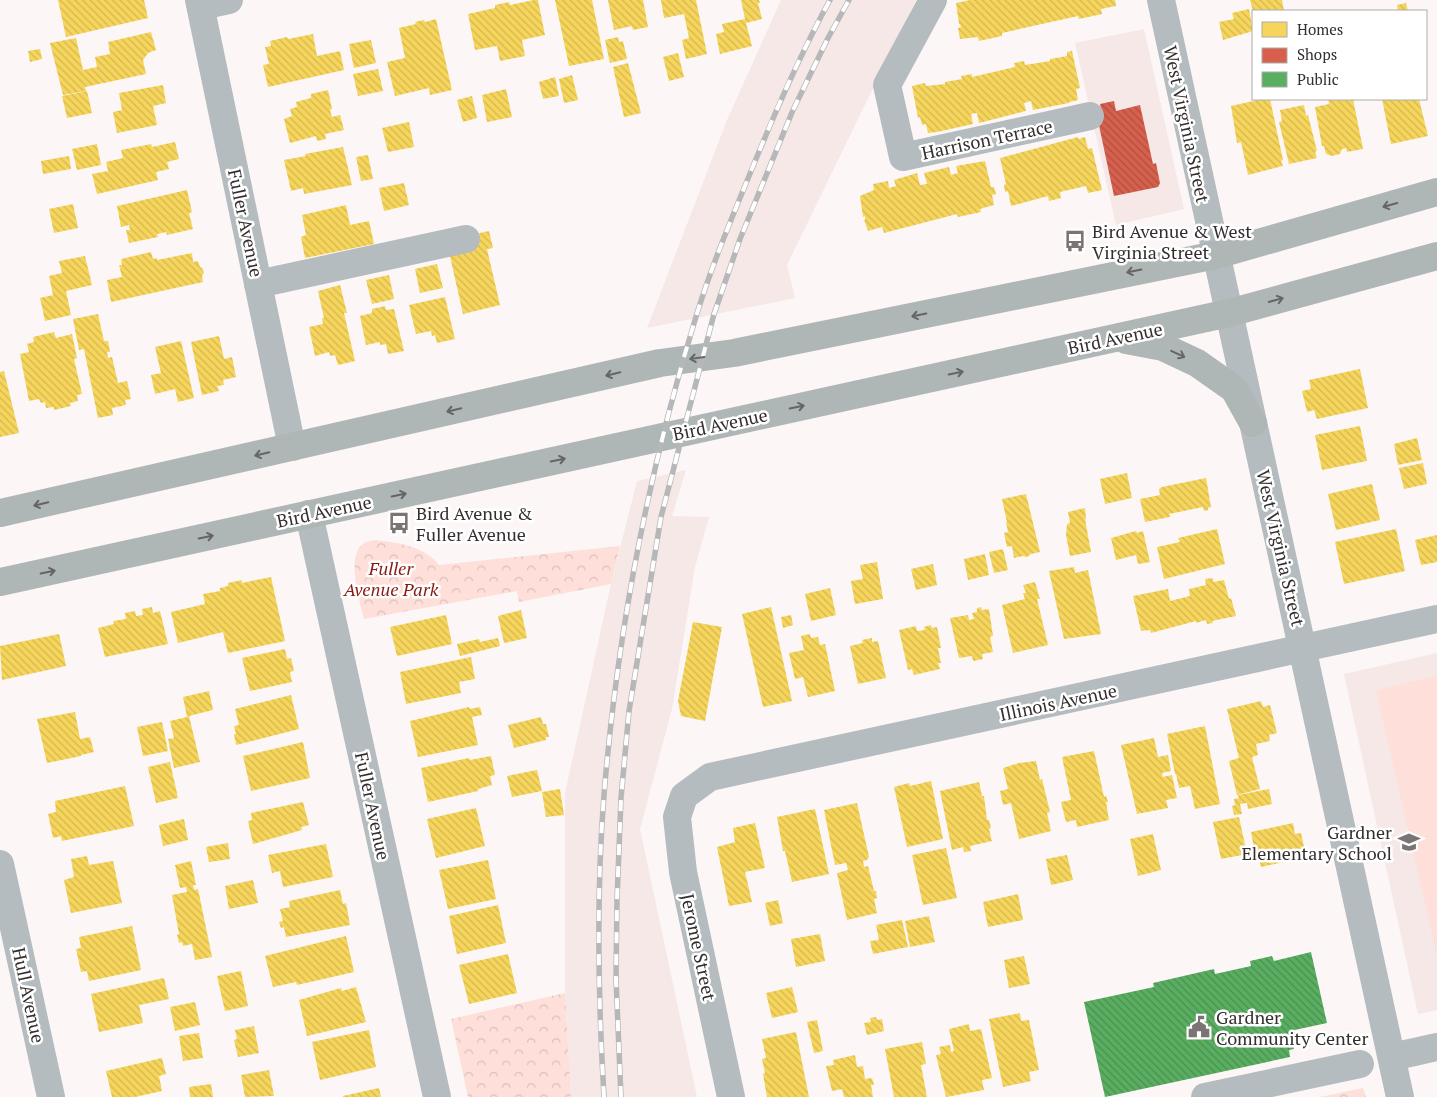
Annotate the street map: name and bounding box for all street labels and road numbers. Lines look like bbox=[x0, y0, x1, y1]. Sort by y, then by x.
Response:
street label: West Virginia Street bbox=[1159, 43, 1215, 205]
street label: Harrison Terrace bbox=[919, 113, 1055, 165]
street label: Fuller Avenue bbox=[223, 167, 269, 279]
street label: Bird Avenue bbox=[1065, 316, 1165, 360]
street label: Bird Avenue bbox=[670, 402, 770, 446]
street label: West Virginia Street bbox=[1251, 467, 1311, 629]
street label: Bird Avenue bbox=[274, 489, 374, 533]
street label: Illinois Avenue bbox=[997, 678, 1119, 726]
street label: Fuller Avenue bbox=[350, 750, 396, 862]
street label: Jerome Street bbox=[676, 891, 722, 1003]
street label: Hull Avenue bbox=[7, 945, 51, 1045]

